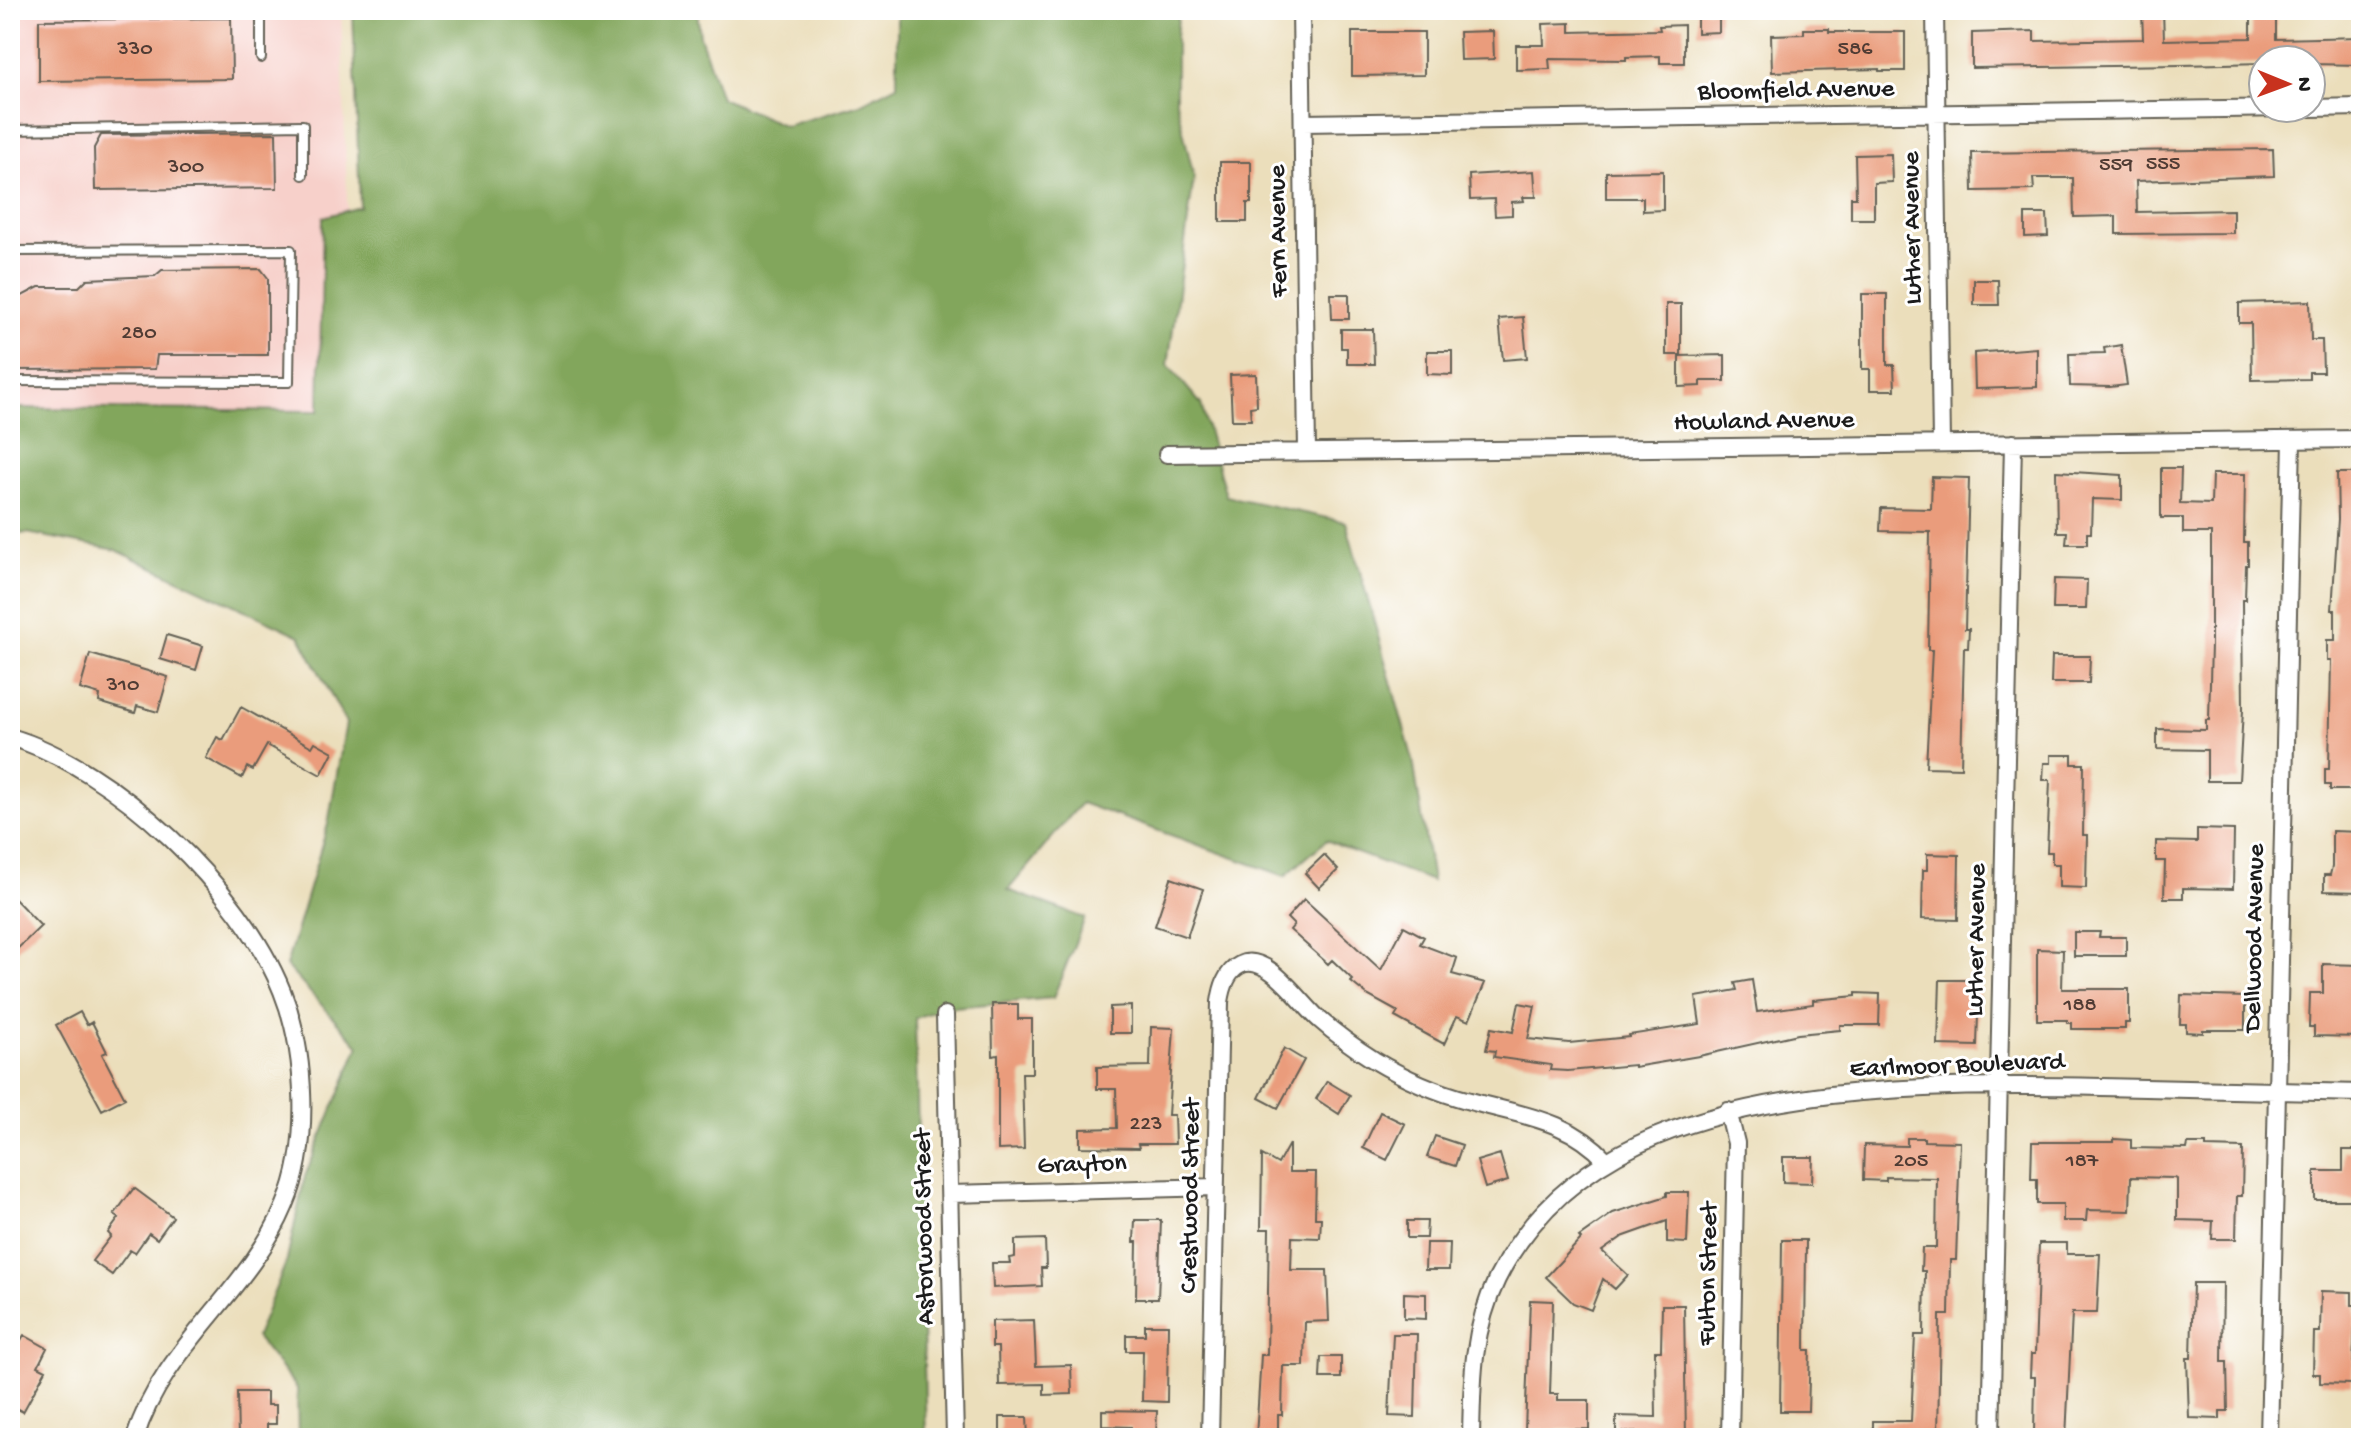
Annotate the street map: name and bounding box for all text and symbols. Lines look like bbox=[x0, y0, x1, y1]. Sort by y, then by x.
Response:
house number: 330 bbox=[116, 37, 153, 63]
house number: 586 bbox=[1838, 37, 1873, 63]
north arrow bbox=[2247, 44, 2327, 124]
street label: Bloomfield Avenue bbox=[1696, 75, 1895, 109]
text: N bbox=[2290, 77, 2316, 92]
street label: Luther Avenue bbox=[1897, 151, 1931, 305]
house number: 555 bbox=[2146, 152, 2180, 178]
house number: 559 bbox=[2099, 153, 2133, 179]
house number: 300 bbox=[167, 155, 204, 181]
street label: Fern Avenue bbox=[1263, 164, 1297, 299]
house number: 280 bbox=[121, 321, 157, 347]
street label: Howland Avenue bbox=[1673, 406, 1855, 440]
house number: 310 bbox=[106, 673, 139, 699]
street label: Dellwood Avenue bbox=[2239, 843, 2273, 1035]
street label: Luther Avenue bbox=[1961, 863, 1995, 1017]
house number: 188 bbox=[2063, 993, 2097, 1019]
street label: Earlmoor Boulevard bbox=[1849, 1048, 2067, 1086]
street label: Crestwood Street bbox=[1175, 1096, 1209, 1294]
house number: 223 bbox=[1130, 1112, 1163, 1138]
street label: Astorwood Street bbox=[909, 1126, 943, 1325]
street label: Grayton bbox=[1037, 1149, 1128, 1183]
house number: 205 bbox=[1894, 1149, 1928, 1175]
house number: 187 bbox=[2065, 1149, 2099, 1175]
street label: Fulton Street bbox=[1693, 1200, 1727, 1347]

